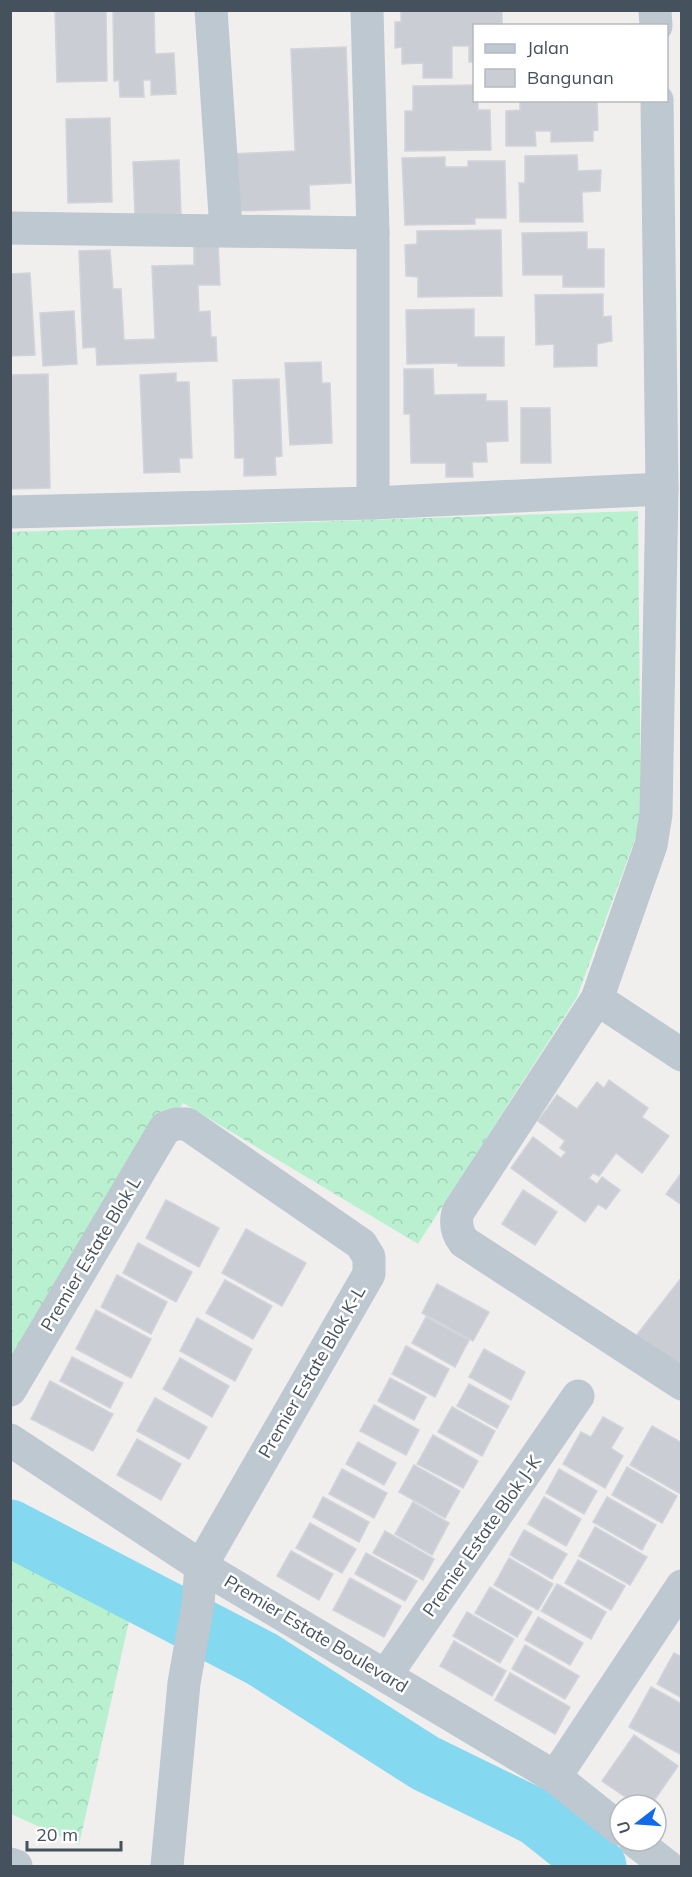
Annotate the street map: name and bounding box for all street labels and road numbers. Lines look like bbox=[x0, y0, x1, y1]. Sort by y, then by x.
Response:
street label: Premier Estate Blok L bbox=[35, 1172, 146, 1335]
street label: Premier Estate Blok K-L bbox=[253, 1281, 370, 1462]
street label: Premier Estate Blok J-K bbox=[417, 1450, 546, 1621]
street label: Premier Estate Boulevard bbox=[220, 1570, 412, 1698]

